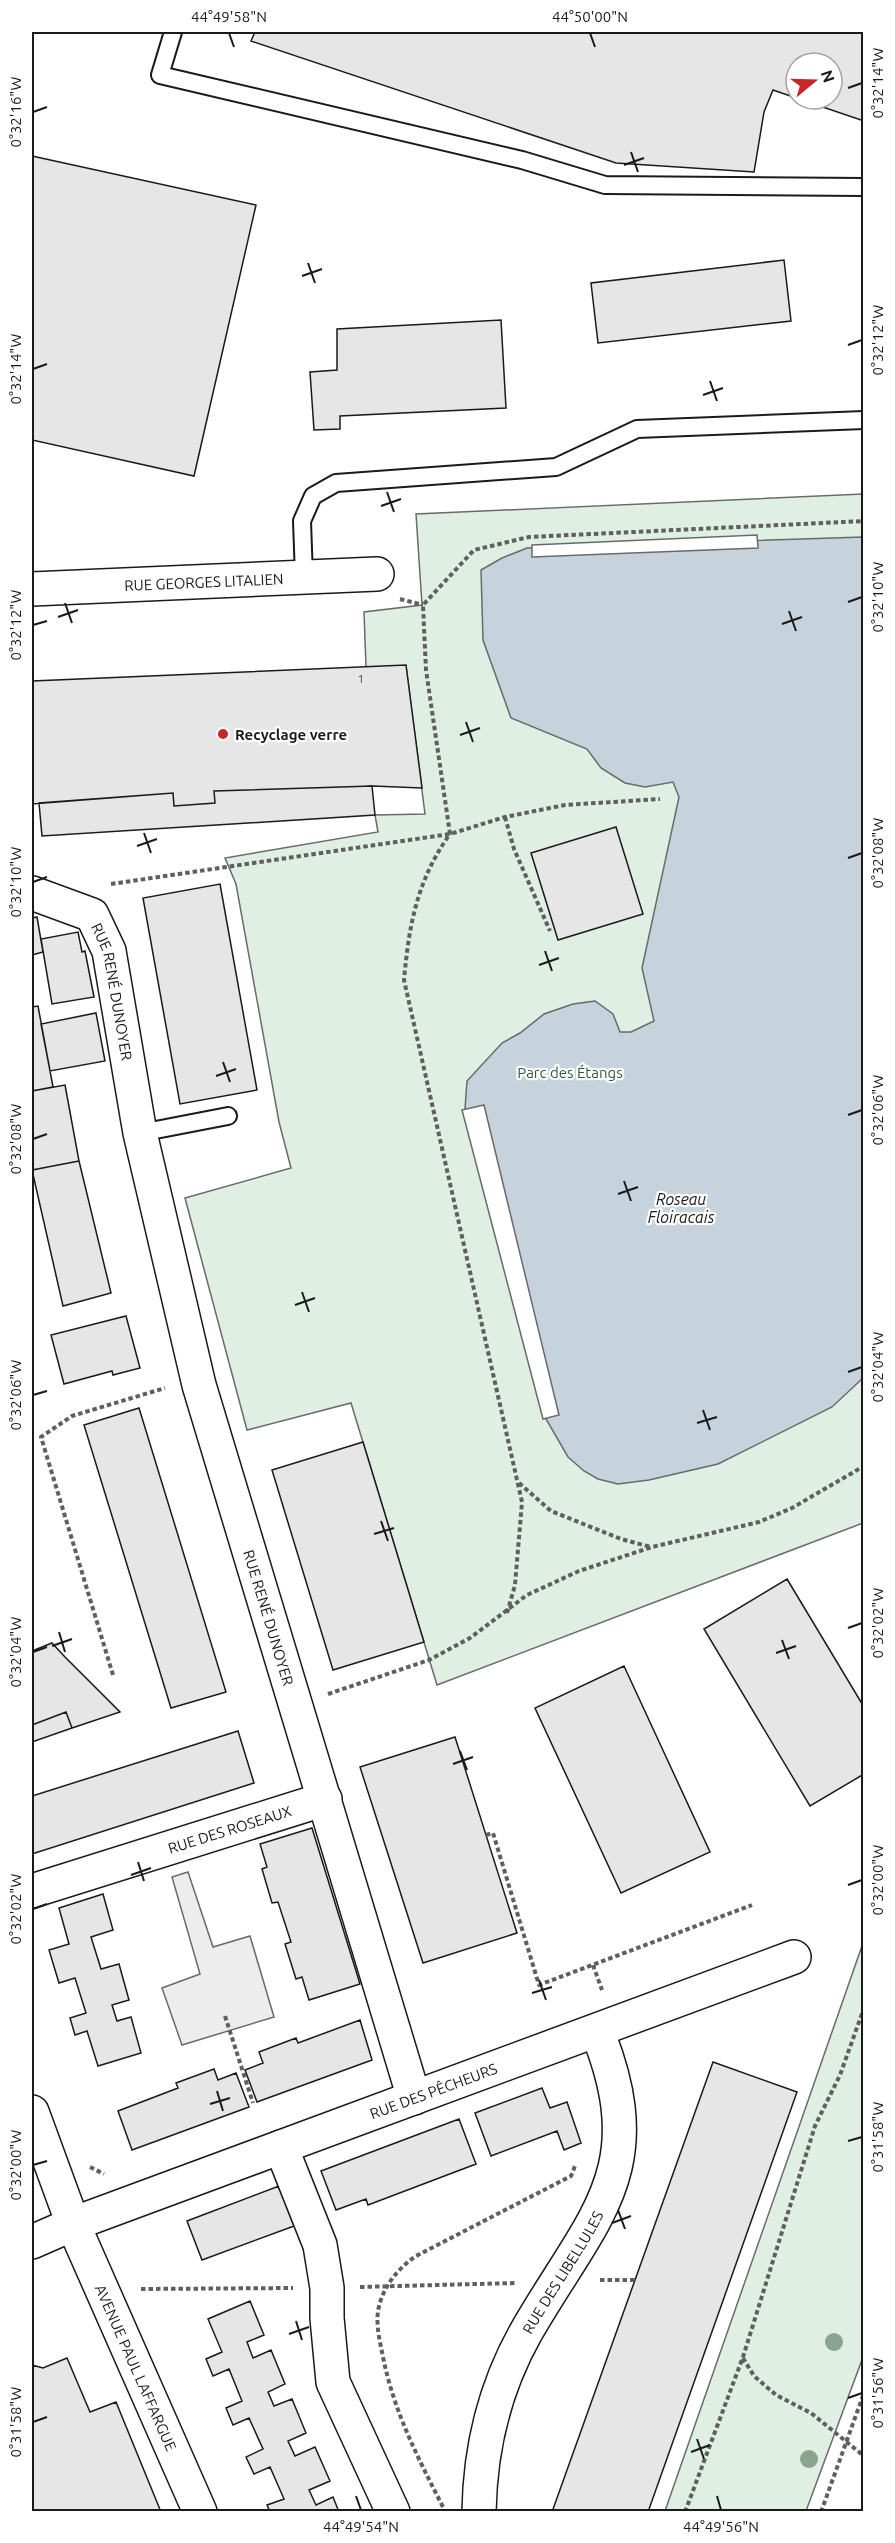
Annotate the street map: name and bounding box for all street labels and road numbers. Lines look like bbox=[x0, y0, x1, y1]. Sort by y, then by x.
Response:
street label: RUE GEORGES LITALIEN bbox=[124, 570, 284, 593]
street label: RUE RENÉ DUNOYER bbox=[88, 920, 136, 1062]
street label: RUE RENÉ DUNOYER bbox=[241, 1548, 298, 1687]
street label: RUE DES ROSEAUX bbox=[166, 1802, 293, 1856]
street label: RUE DES PÊCHEURS bbox=[367, 2059, 499, 2122]
street label: RUE DES LIBELLULES bbox=[519, 2208, 606, 2336]
street label: AVENUE PAUL LAFFARGUE bbox=[92, 2282, 180, 2453]

